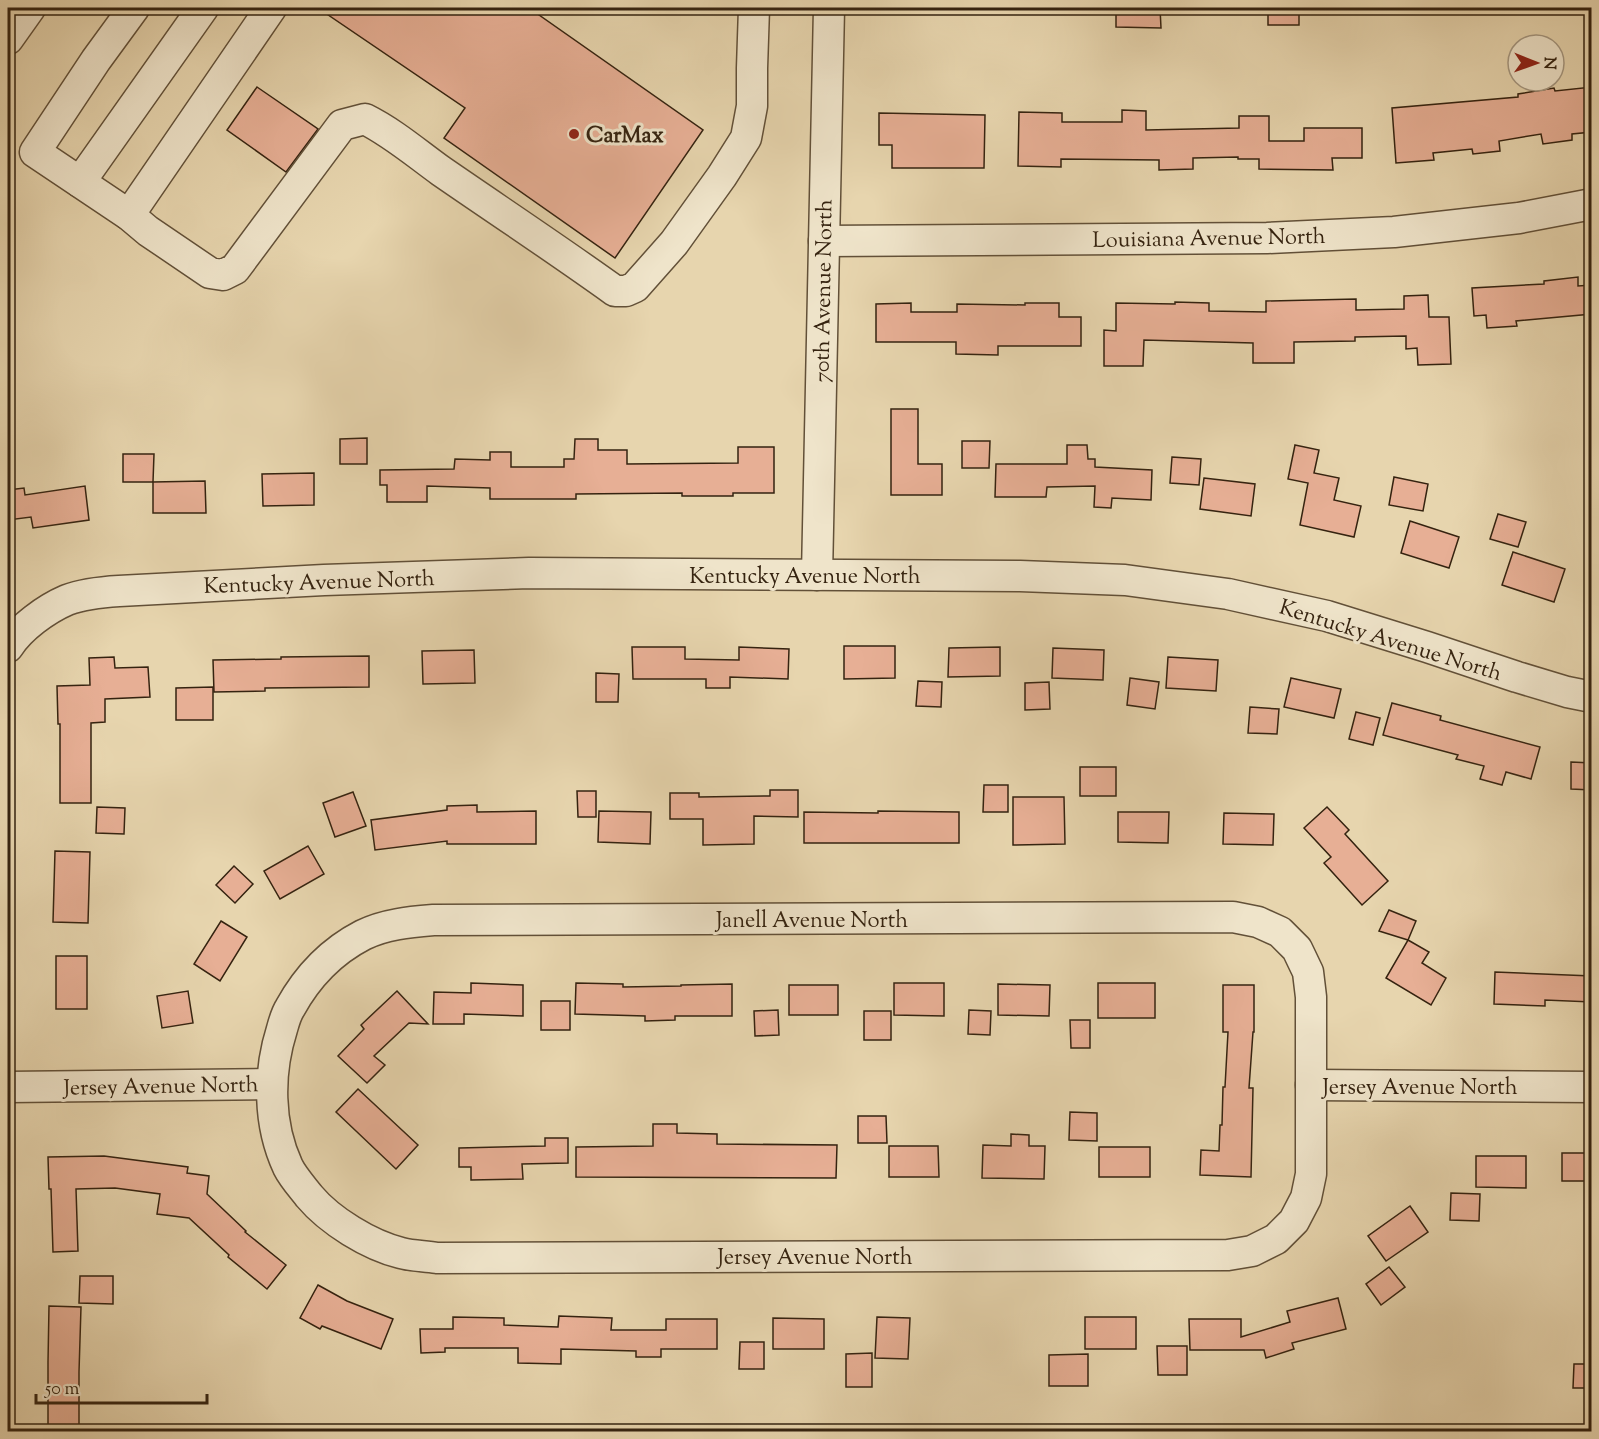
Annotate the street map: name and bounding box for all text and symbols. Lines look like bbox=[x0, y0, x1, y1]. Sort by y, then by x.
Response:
north arrow bbox=[1506, 33, 1566, 93]
text: N bbox=[1537, 57, 1560, 70]
place label: CarMax bbox=[586, 121, 664, 153]
marker: CarMax bbox=[567, 127, 581, 141]
street label: 70th Avenue North bbox=[807, 199, 843, 383]
street label: Louisiana Avenue North bbox=[1092, 222, 1326, 258]
street label: Kentucky Avenue North bbox=[689, 562, 921, 594]
street label: Kentucky Avenue North bbox=[203, 564, 435, 604]
street label: Kentucky Avenue North bbox=[1275, 593, 1506, 691]
street label: Janell Avenue North bbox=[715, 906, 908, 938]
street label: Jersey Avenue North bbox=[62, 1070, 259, 1106]
street label: Jersey Avenue North bbox=[1321, 1073, 1518, 1105]
street label: Jersey Avenue North bbox=[716, 1243, 913, 1275]
scale bar bbox=[36, 1367, 207, 1405]
text: 50 m bbox=[44, 1377, 80, 1403]

